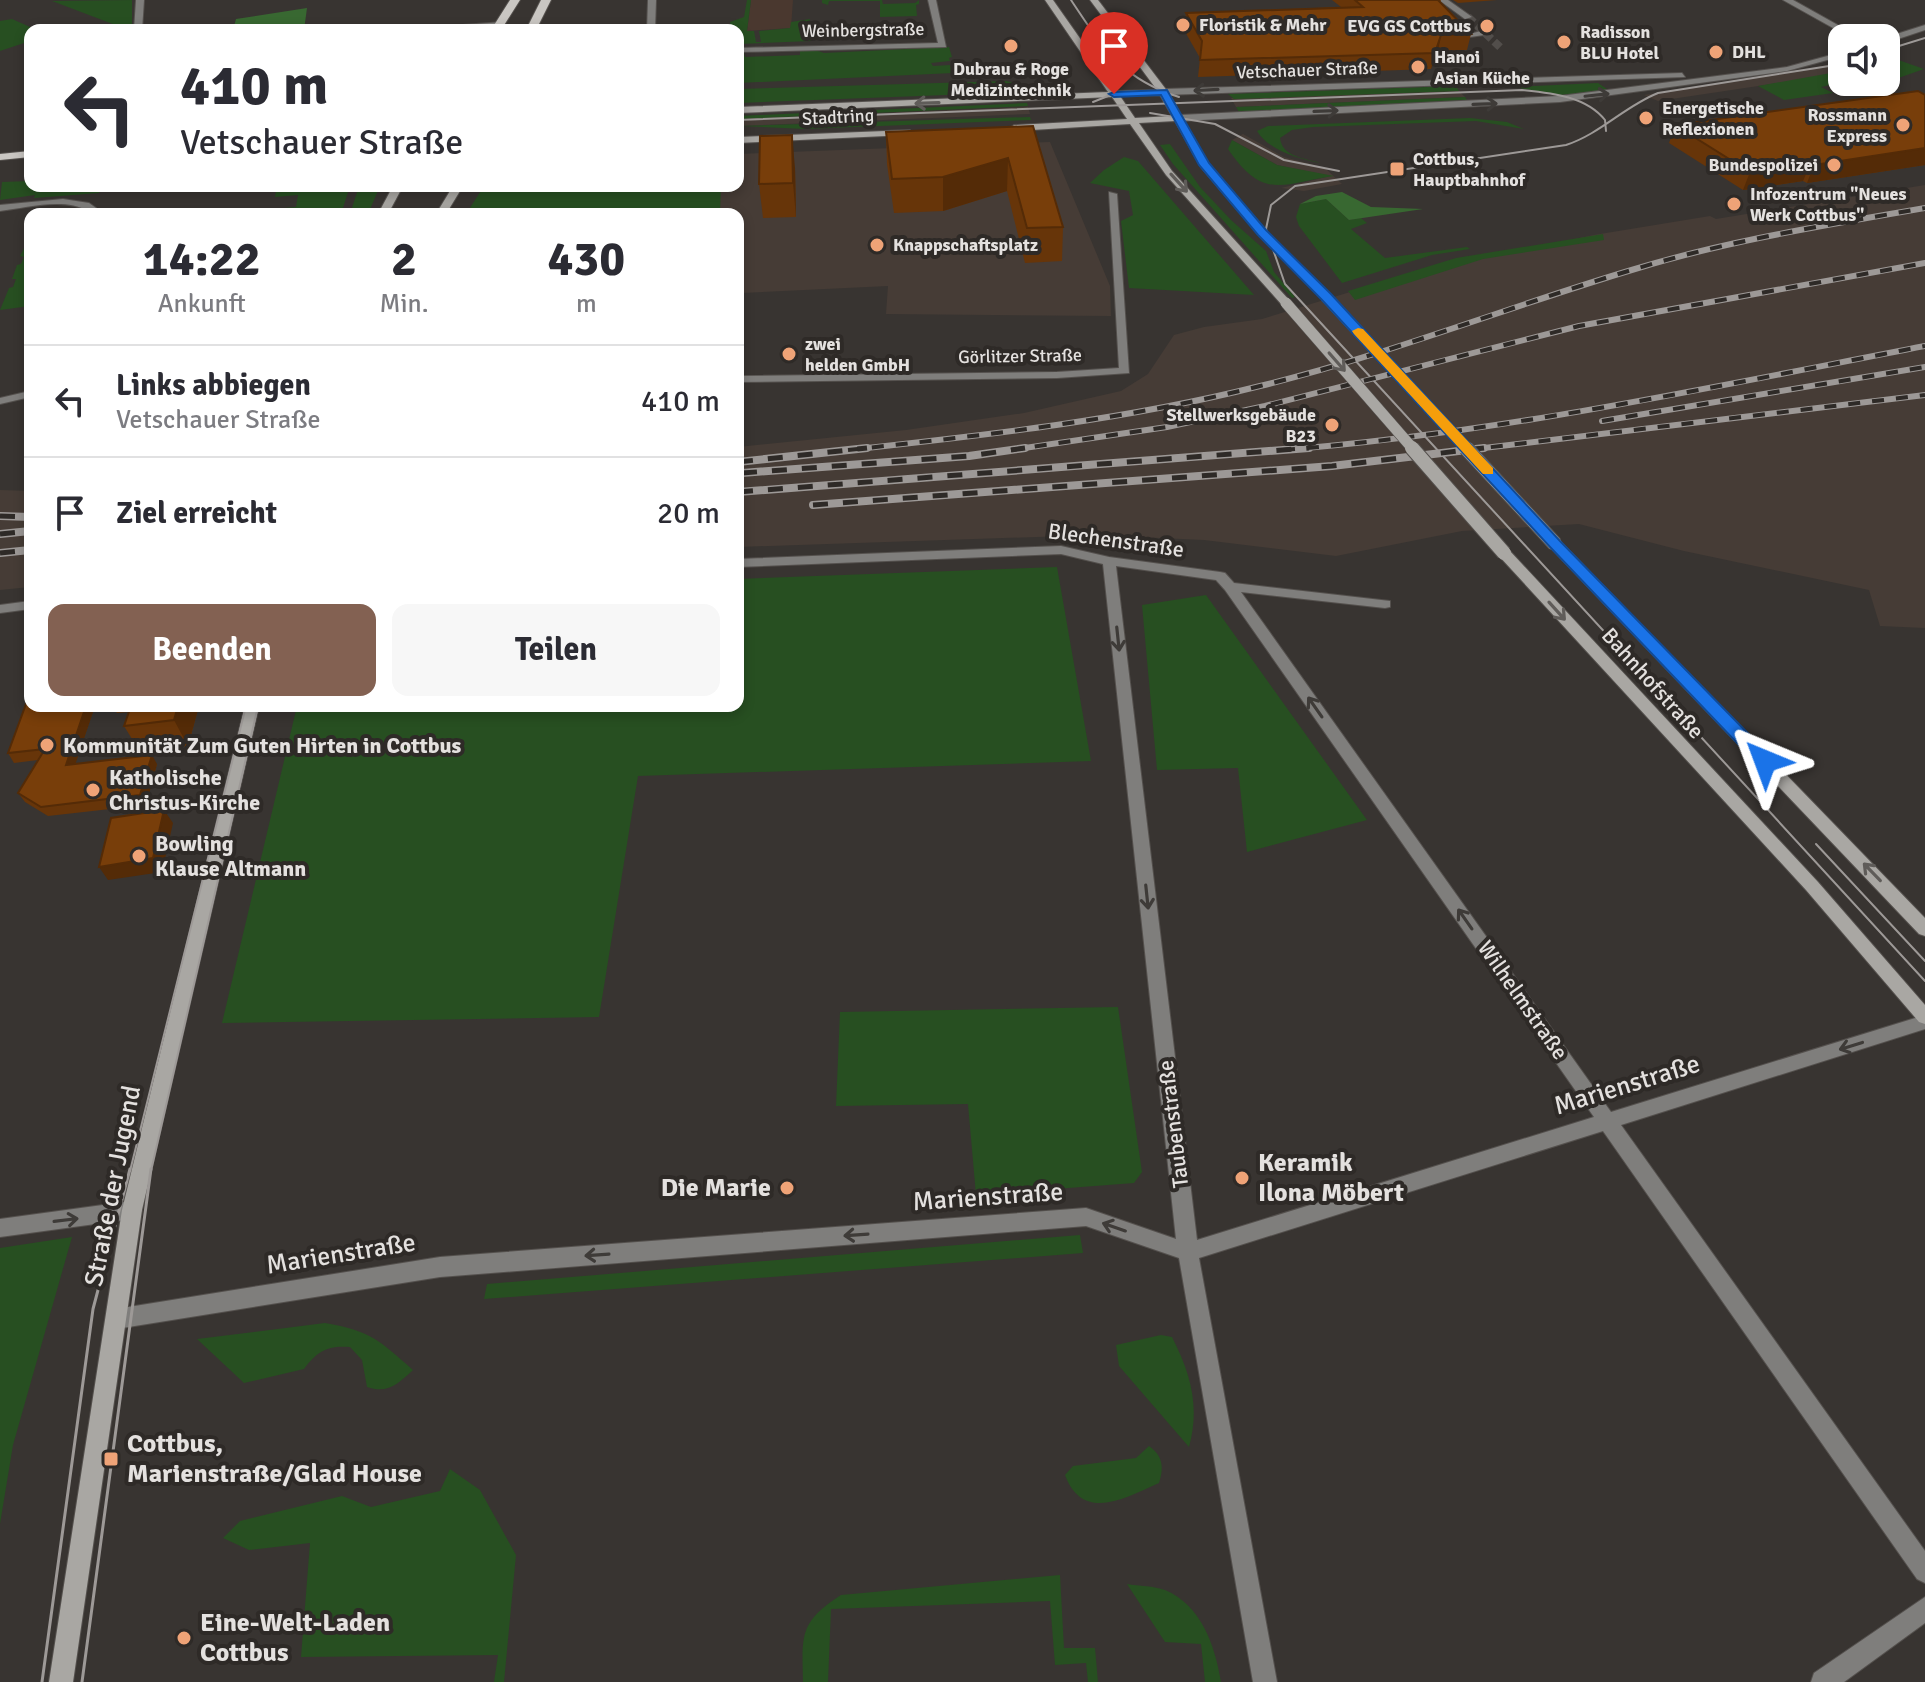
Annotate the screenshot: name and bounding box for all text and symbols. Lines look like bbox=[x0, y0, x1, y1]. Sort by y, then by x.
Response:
pin bbox=[1080, 12, 1148, 94]
place label: Floristik & Mehr bbox=[1199, 14, 1327, 36]
place label: EVG GS Cottbus bbox=[1347, 15, 1471, 37]
marker: Floristik & Mehr bbox=[1174, 16, 1192, 34]
marker: EVG GS Cottbus bbox=[1478, 17, 1496, 35]
street label: Weinbergstraße bbox=[801, 18, 925, 42]
place label: Radisson BLU Hotel bbox=[1580, 21, 1660, 64]
icon: arrive bbox=[1092, 24, 1136, 68]
map controls bbox=[1828, 24, 1900, 96]
button: sound bbox=[1828, 24, 1900, 96]
marker: Radisson BLU Hotel bbox=[1555, 33, 1573, 51]
marker: Dubrau & Roge Medizintechnik bbox=[1002, 37, 1020, 55]
place label: DHL bbox=[1732, 41, 1766, 63]
marker: DHL bbox=[1707, 43, 1725, 61]
place label: Hanoi Asian Küche bbox=[1434, 46, 1530, 89]
text: 410 m bbox=[180, 51, 328, 120]
icon: left bbox=[48, 56, 152, 160]
street label: Vetschauer Straße bbox=[1236, 57, 1378, 83]
place label: Dubrau & Roge Medizintechnik bbox=[951, 58, 1072, 101]
marker: Hanoi Asian Küche bbox=[1409, 58, 1427, 76]
one-way arrow bbox=[1193, 82, 1220, 97]
one-way arrow bbox=[1583, 88, 1610, 103]
one-way arrow bbox=[914, 95, 941, 110]
one-way arrow bbox=[1471, 96, 1498, 111]
place label: Energetische Reflexionen bbox=[1662, 97, 1764, 140]
street label: Stadtring bbox=[801, 104, 875, 130]
one-way arrow bbox=[1312, 104, 1339, 119]
place label: Rossmann Express bbox=[1807, 104, 1887, 147]
marker: Energetische Reflexionen bbox=[1637, 109, 1655, 127]
marker: Rossmann Express bbox=[1894, 116, 1912, 134]
text: Vetschauer Straße bbox=[180, 120, 463, 165]
place label: Cottbus, Hauptbahnhof bbox=[1413, 148, 1527, 191]
place label: Bundespolizei bbox=[1709, 154, 1818, 176]
marker: Bundespolizei bbox=[1825, 156, 1843, 174]
marker: Cottbus, Hauptbahnhof bbox=[1388, 160, 1406, 178]
one-way arrow bbox=[1169, 173, 1187, 193]
place label: Infozentrum "Neues Werk Cottbus" bbox=[1750, 183, 1906, 226]
marker: Infozentrum "Neues Werk Cottbus" bbox=[1725, 195, 1743, 213]
text: 14:22 bbox=[143, 230, 261, 289]
text: 2 bbox=[391, 230, 417, 289]
text: 430 bbox=[547, 230, 625, 289]
place label: Knappschaftsplatz bbox=[893, 234, 1038, 256]
marker: Knappschaftsplatz bbox=[868, 236, 886, 254]
text: Ankunft bbox=[158, 288, 246, 320]
text: Min. bbox=[379, 288, 429, 320]
text: m bbox=[576, 288, 597, 320]
place label: zwei helden GmbH bbox=[805, 333, 910, 376]
street label: Görlitzer Straße bbox=[958, 344, 1082, 368]
marker: zwei helden GmbH bbox=[780, 345, 798, 363]
one-way arrow bbox=[1328, 351, 1346, 371]
text: Links abbiegen bbox=[116, 367, 311, 404]
icon: left bbox=[48, 379, 92, 423]
text: 410 m bbox=[641, 383, 720, 420]
text: Vetschauer Straße bbox=[116, 404, 321, 436]
place label: Stellwerksgebäude B23 bbox=[1167, 404, 1316, 447]
marker: Stellwerksgebäude B23 bbox=[1323, 416, 1341, 434]
icon: arrive bbox=[48, 491, 92, 535]
text: Ziel erreicht bbox=[116, 495, 277, 532]
text: 20 m bbox=[657, 495, 720, 532]
street label: Blechenstraße bbox=[1046, 517, 1186, 563]
one-way arrow bbox=[1548, 601, 1567, 621]
button: Beenden bbox=[48, 604, 376, 696]
button: Teilen bbox=[392, 604, 720, 696]
street label: Bahnhofstraße bbox=[1596, 622, 1710, 744]
one-way arrow bbox=[1110, 625, 1125, 652]
one-way arrow bbox=[1307, 697, 1323, 719]
position arrow bbox=[1723, 719, 1807, 803]
place label: Kommunität Zum Guten Hirten in Cottbus bbox=[63, 732, 462, 759]
marker: Kommunität Zum Guten Hirten in Cottbus bbox=[38, 736, 56, 754]
place label: Katholische Christus-Kirche bbox=[109, 764, 260, 816]
marker: Katholische Christus-Kirche bbox=[84, 781, 102, 799]
place label: Bowling Klause Altmann bbox=[155, 830, 306, 882]
marker: Bowling Klause Altmann bbox=[130, 847, 148, 865]
one-way arrow bbox=[1863, 863, 1882, 882]
one-way arrow bbox=[1139, 883, 1154, 910]
one-way arrow bbox=[1457, 909, 1474, 931]
street label: Wilhelmstraße bbox=[1472, 935, 1574, 1065]
one-way arrow bbox=[1838, 1039, 1863, 1054]
street label: Marienstraße bbox=[1550, 1048, 1704, 1122]
street label: Taubenstraße bbox=[1152, 1059, 1194, 1189]
street label: Straße der Jugend bbox=[78, 1083, 148, 1289]
place label: Keramik Ilona Möbert bbox=[1258, 1147, 1404, 1209]
marker: Keramik Ilona Möbert bbox=[1233, 1169, 1251, 1187]
place label: Die Marie bbox=[661, 1172, 771, 1204]
street label: Marienstraße bbox=[912, 1176, 1064, 1218]
marker: Die Marie bbox=[778, 1179, 796, 1197]
one-way arrow bbox=[53, 1212, 78, 1227]
one-way arrow bbox=[1102, 1218, 1127, 1233]
street label: Marienstraße bbox=[264, 1226, 418, 1282]
one-way arrow bbox=[843, 1228, 870, 1243]
one-way arrow bbox=[584, 1248, 611, 1263]
place label: Cottbus, Marienstraße/Glad House bbox=[127, 1428, 422, 1490]
marker: Cottbus, Marienstraße/Glad House bbox=[102, 1450, 120, 1468]
place label: Eine-Welt-Laden Cottbus bbox=[200, 1607, 390, 1669]
marker: Eine-Welt-Laden Cottbus bbox=[175, 1629, 193, 1647]

